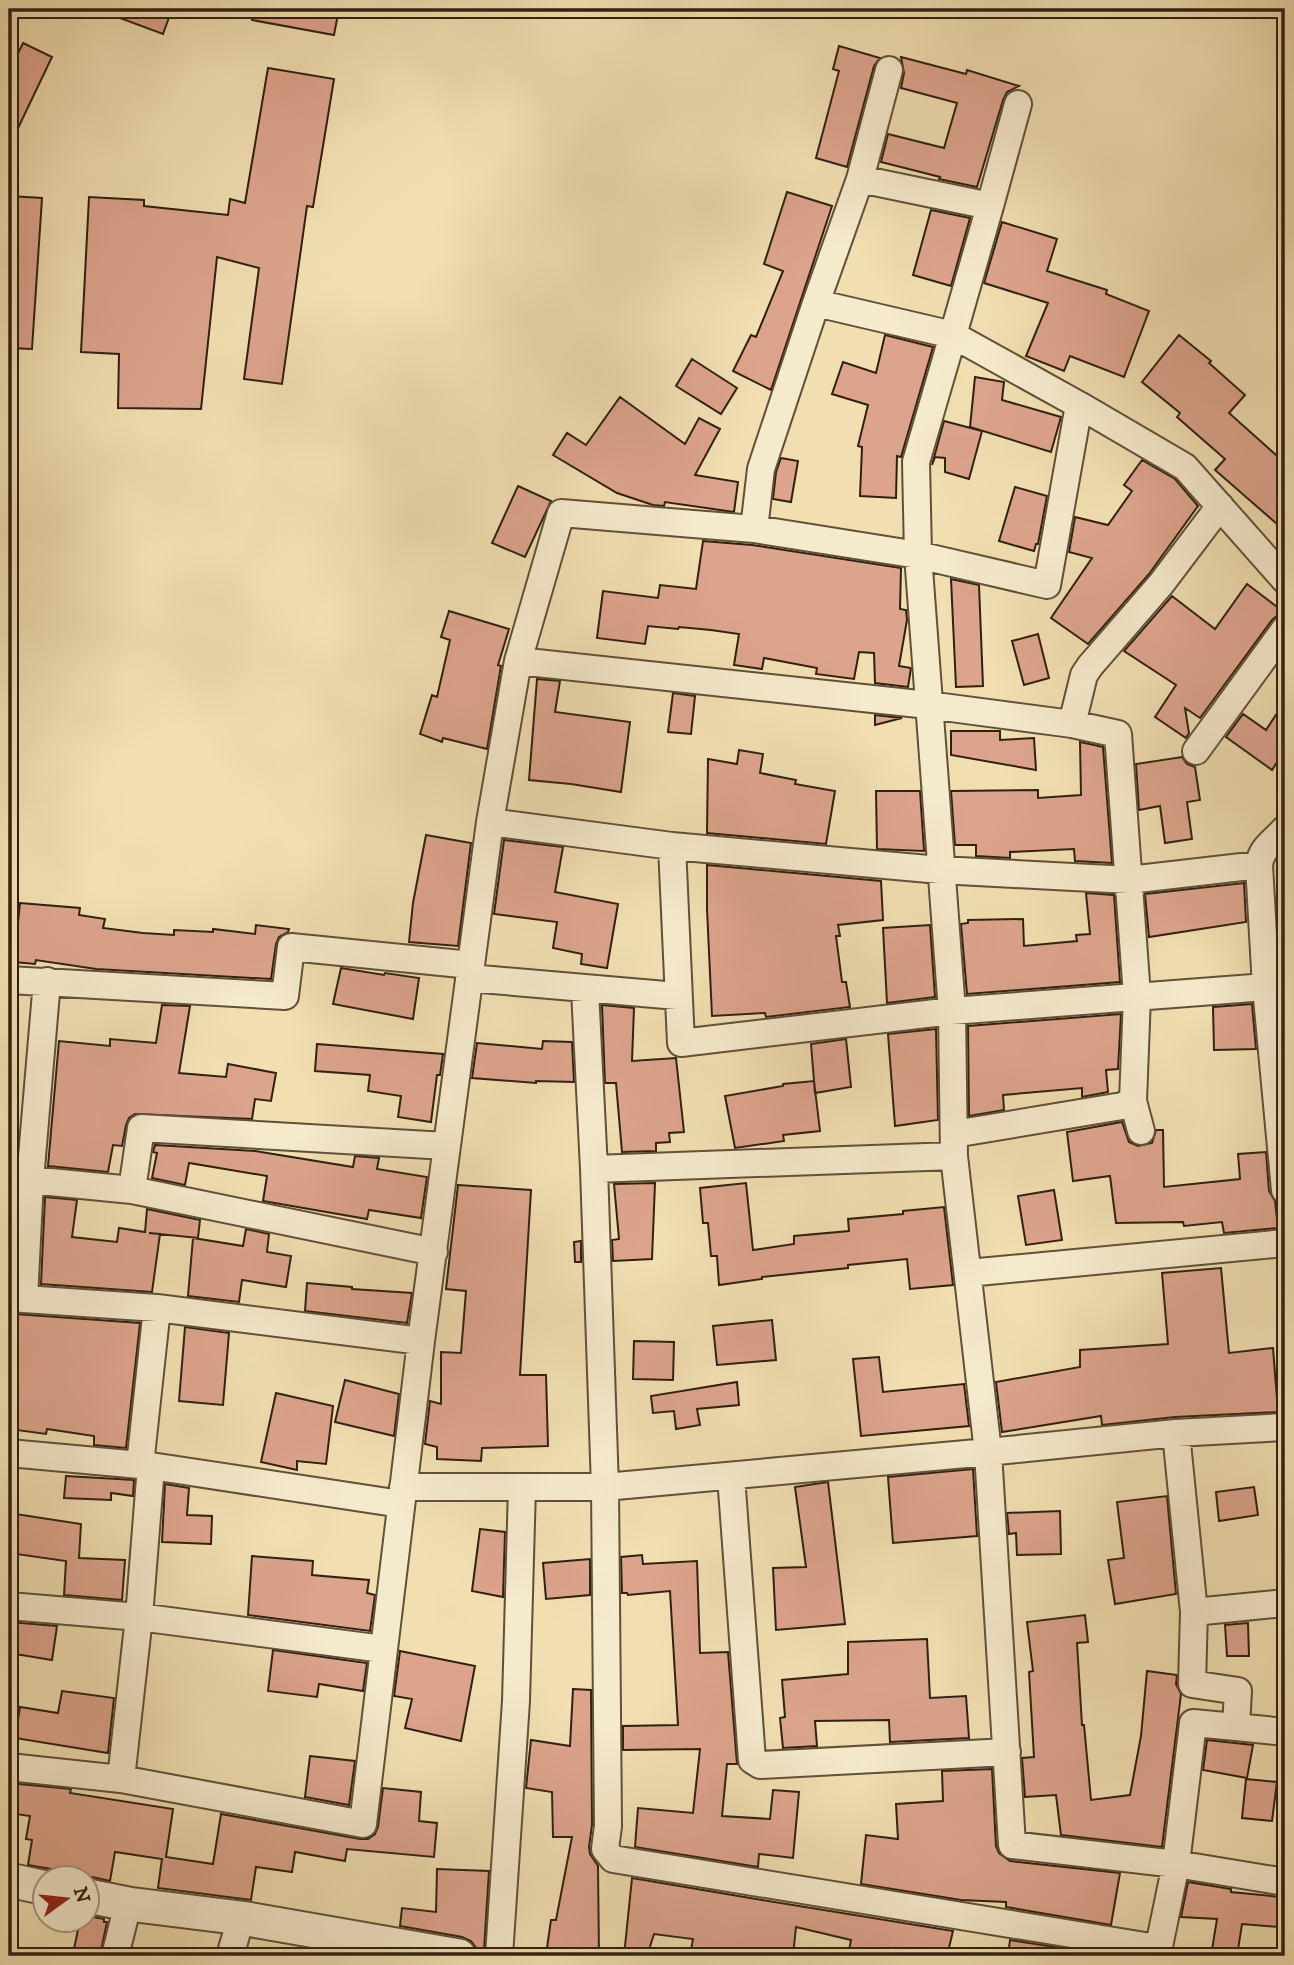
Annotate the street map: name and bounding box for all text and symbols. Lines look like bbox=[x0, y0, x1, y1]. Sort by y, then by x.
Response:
north arrow bbox=[32, 1864, 102, 1934]
text: N bbox=[68, 1884, 94, 1906]

